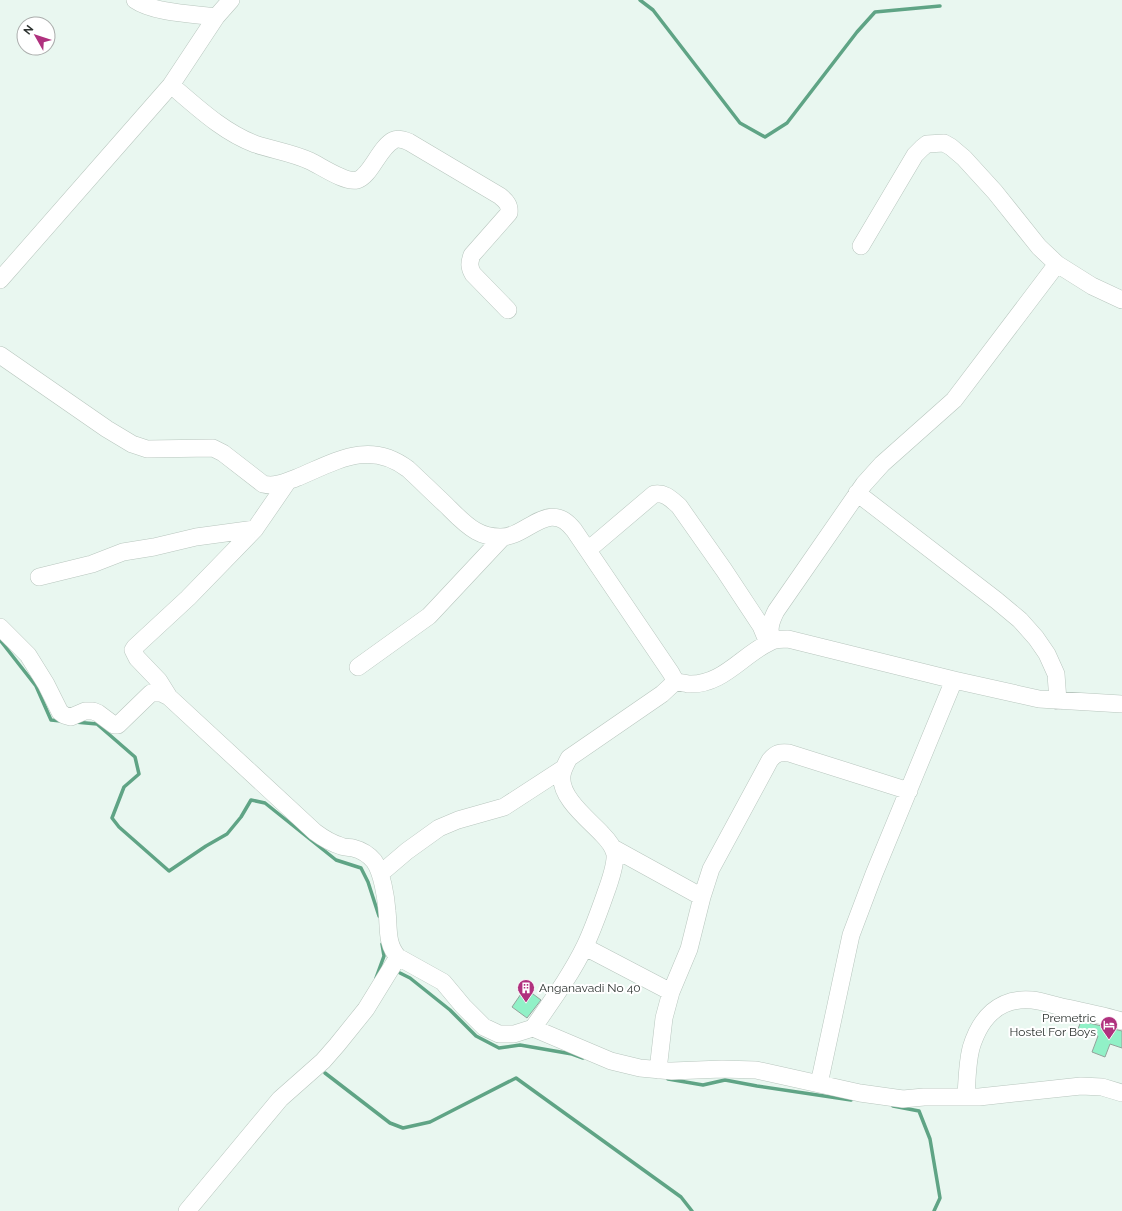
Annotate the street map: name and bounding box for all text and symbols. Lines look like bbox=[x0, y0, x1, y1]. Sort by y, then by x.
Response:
north arrow bbox=[16, 16, 56, 56]
text: N bbox=[21, 23, 36, 37]
building icon: Anganavadi No 40 bbox=[516, 978, 536, 1003]
place label: Anganavadi No 40 bbox=[539, 981, 641, 995]
place label: Premetric Hostel For Boys bbox=[1010, 1011, 1096, 1039]
hotel icon: Premetric Hostel For Boys bbox=[1099, 1015, 1119, 1040]

